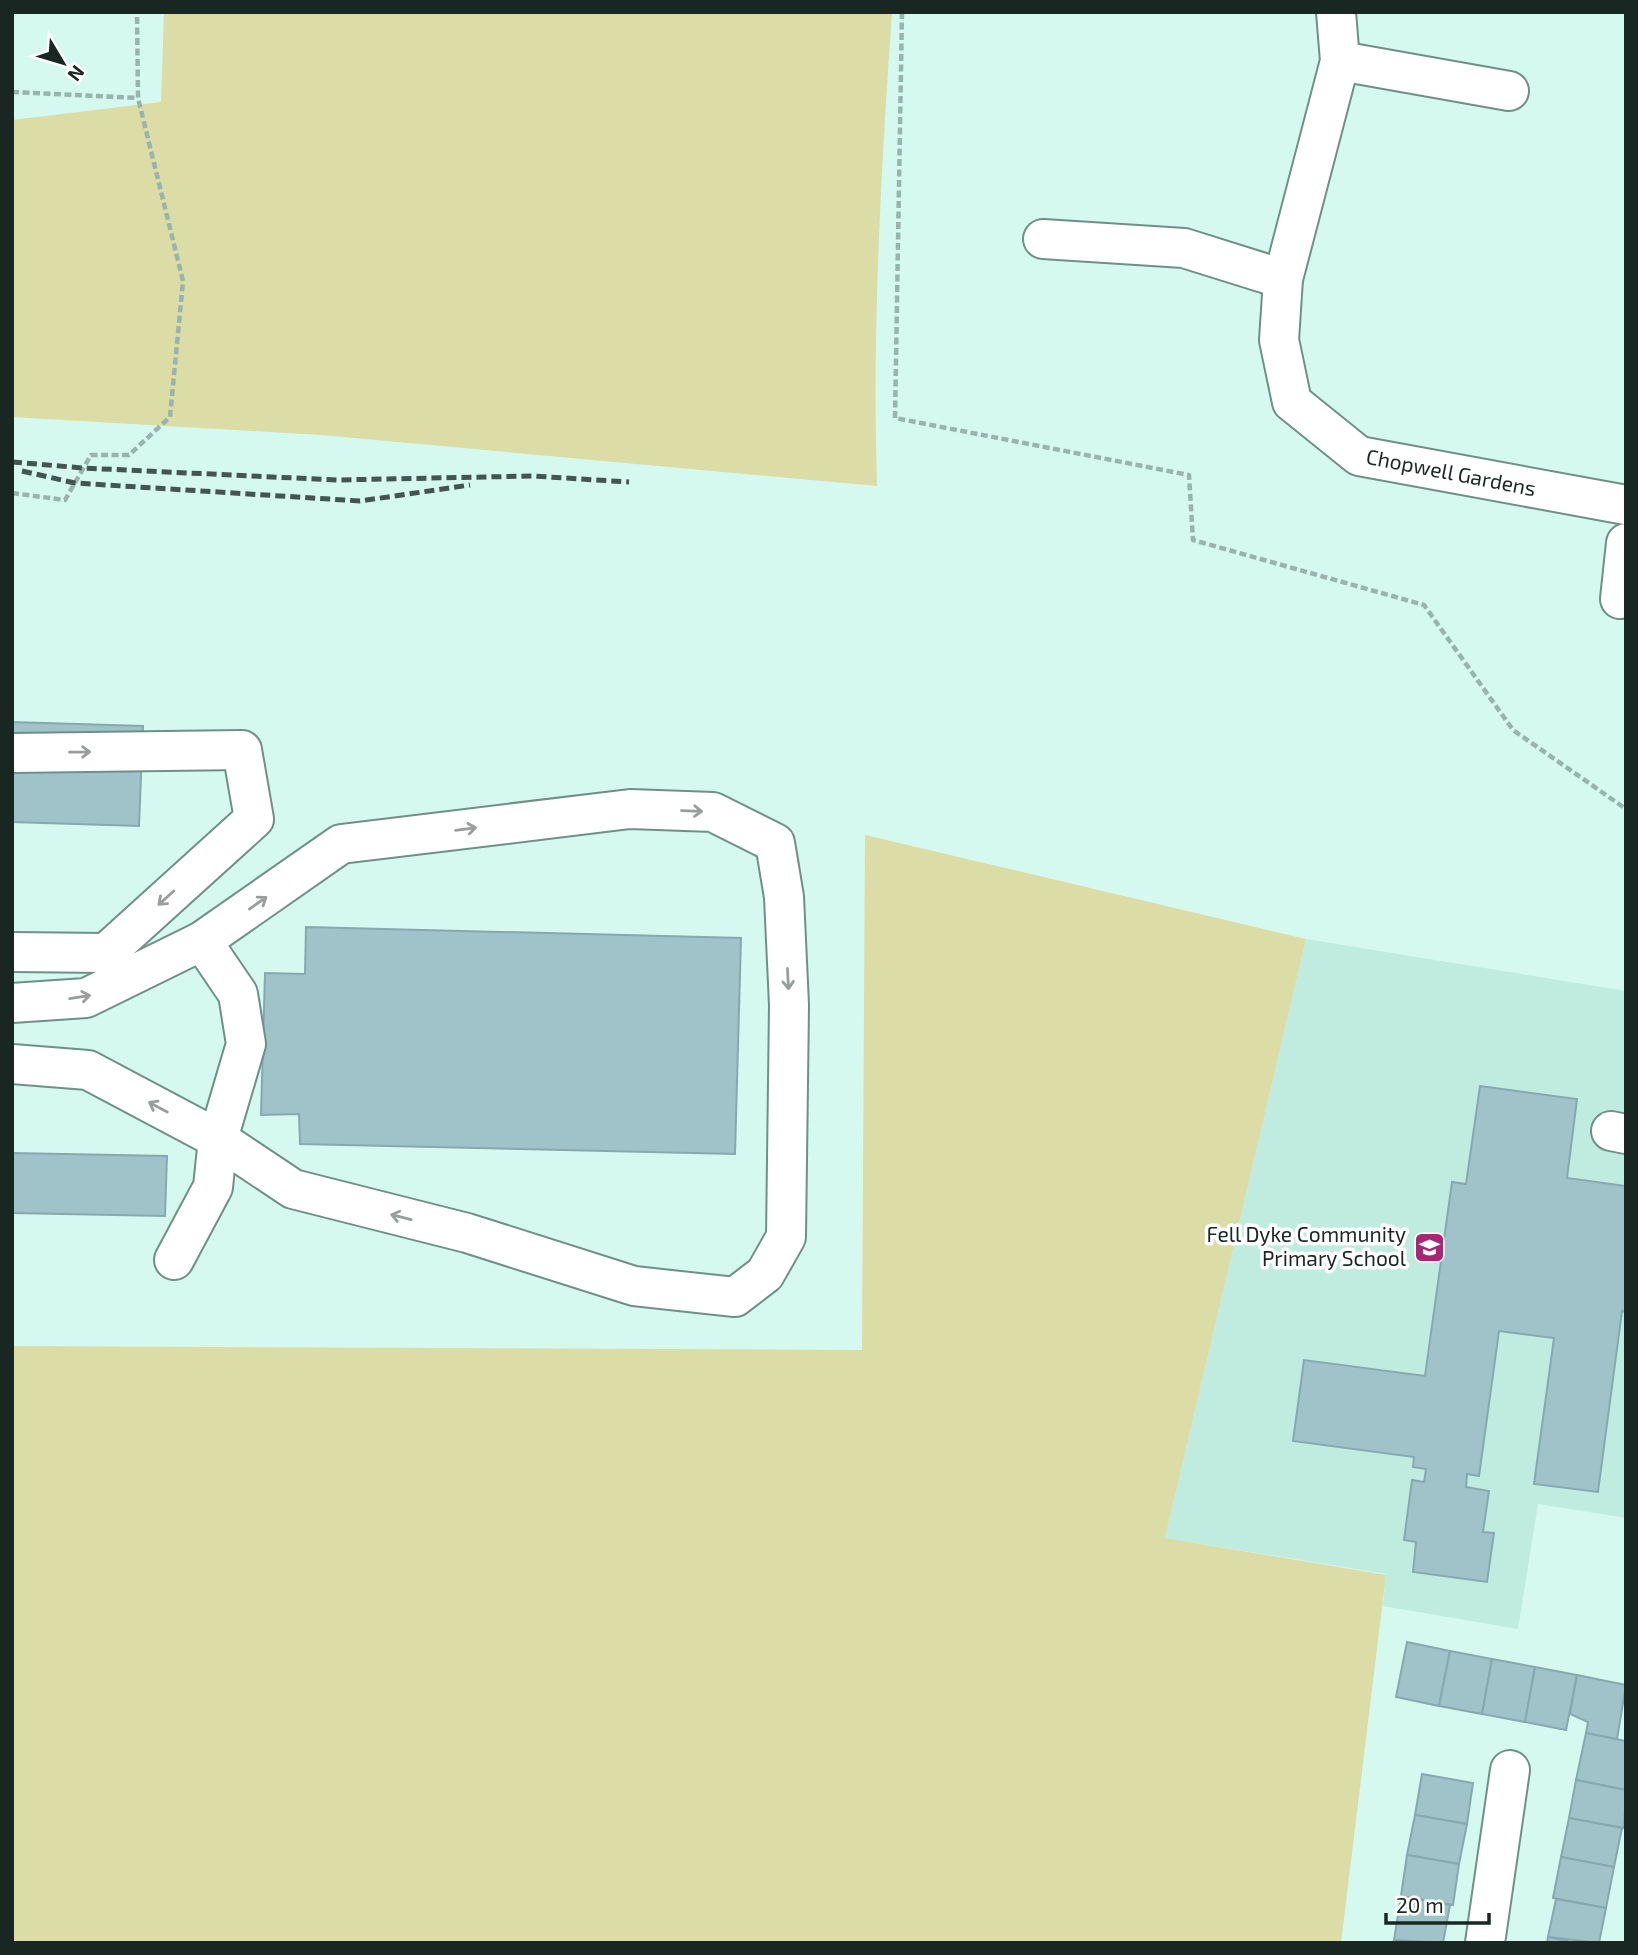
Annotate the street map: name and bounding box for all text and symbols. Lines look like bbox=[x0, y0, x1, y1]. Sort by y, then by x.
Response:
north arrow bbox=[28, 28, 98, 98]
text: N bbox=[64, 61, 90, 86]
street label: Chopwell Gardens bbox=[1364, 443, 1538, 500]
one-way arrow bbox=[69, 745, 92, 759]
one-way arrow bbox=[680, 805, 703, 818]
one-way arrow bbox=[454, 823, 477, 836]
one-way arrow bbox=[158, 890, 175, 907]
one-way arrow bbox=[248, 896, 267, 910]
one-way arrow bbox=[781, 968, 794, 991]
one-way arrow bbox=[68, 990, 91, 1003]
one-way arrow bbox=[148, 1100, 169, 1113]
one-way arrow bbox=[390, 1210, 413, 1223]
place label: Fell Dyke Community Primary School bbox=[1207, 1221, 1407, 1270]
school or university icon: Fell Dyke Community Primary School bbox=[1412, 1230, 1446, 1264]
scale bar bbox=[1386, 1882, 1489, 1926]
text: 20 m bbox=[1396, 1892, 1444, 1917]

